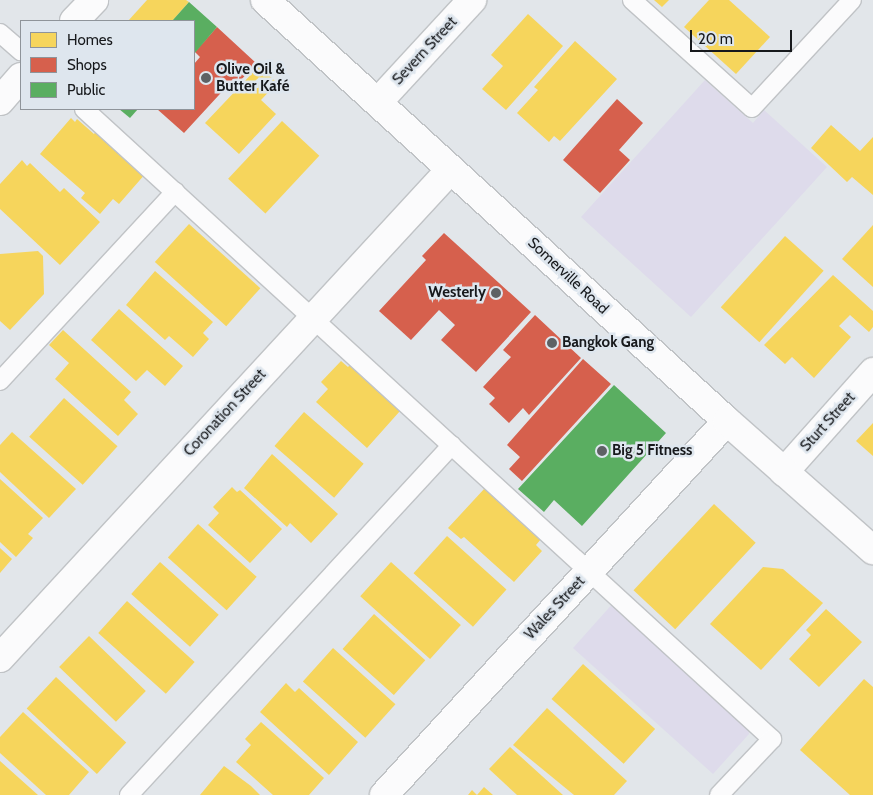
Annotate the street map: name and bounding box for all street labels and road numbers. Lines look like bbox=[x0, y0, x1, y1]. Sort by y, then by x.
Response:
street label: Severn Street bbox=[389, 13, 461, 89]
street label: Somerville Road bbox=[524, 234, 612, 318]
street label: Coronation Street bbox=[180, 366, 270, 460]
street label: Sturt Street bbox=[797, 389, 859, 455]
street label: Wales Street bbox=[521, 573, 589, 643]

